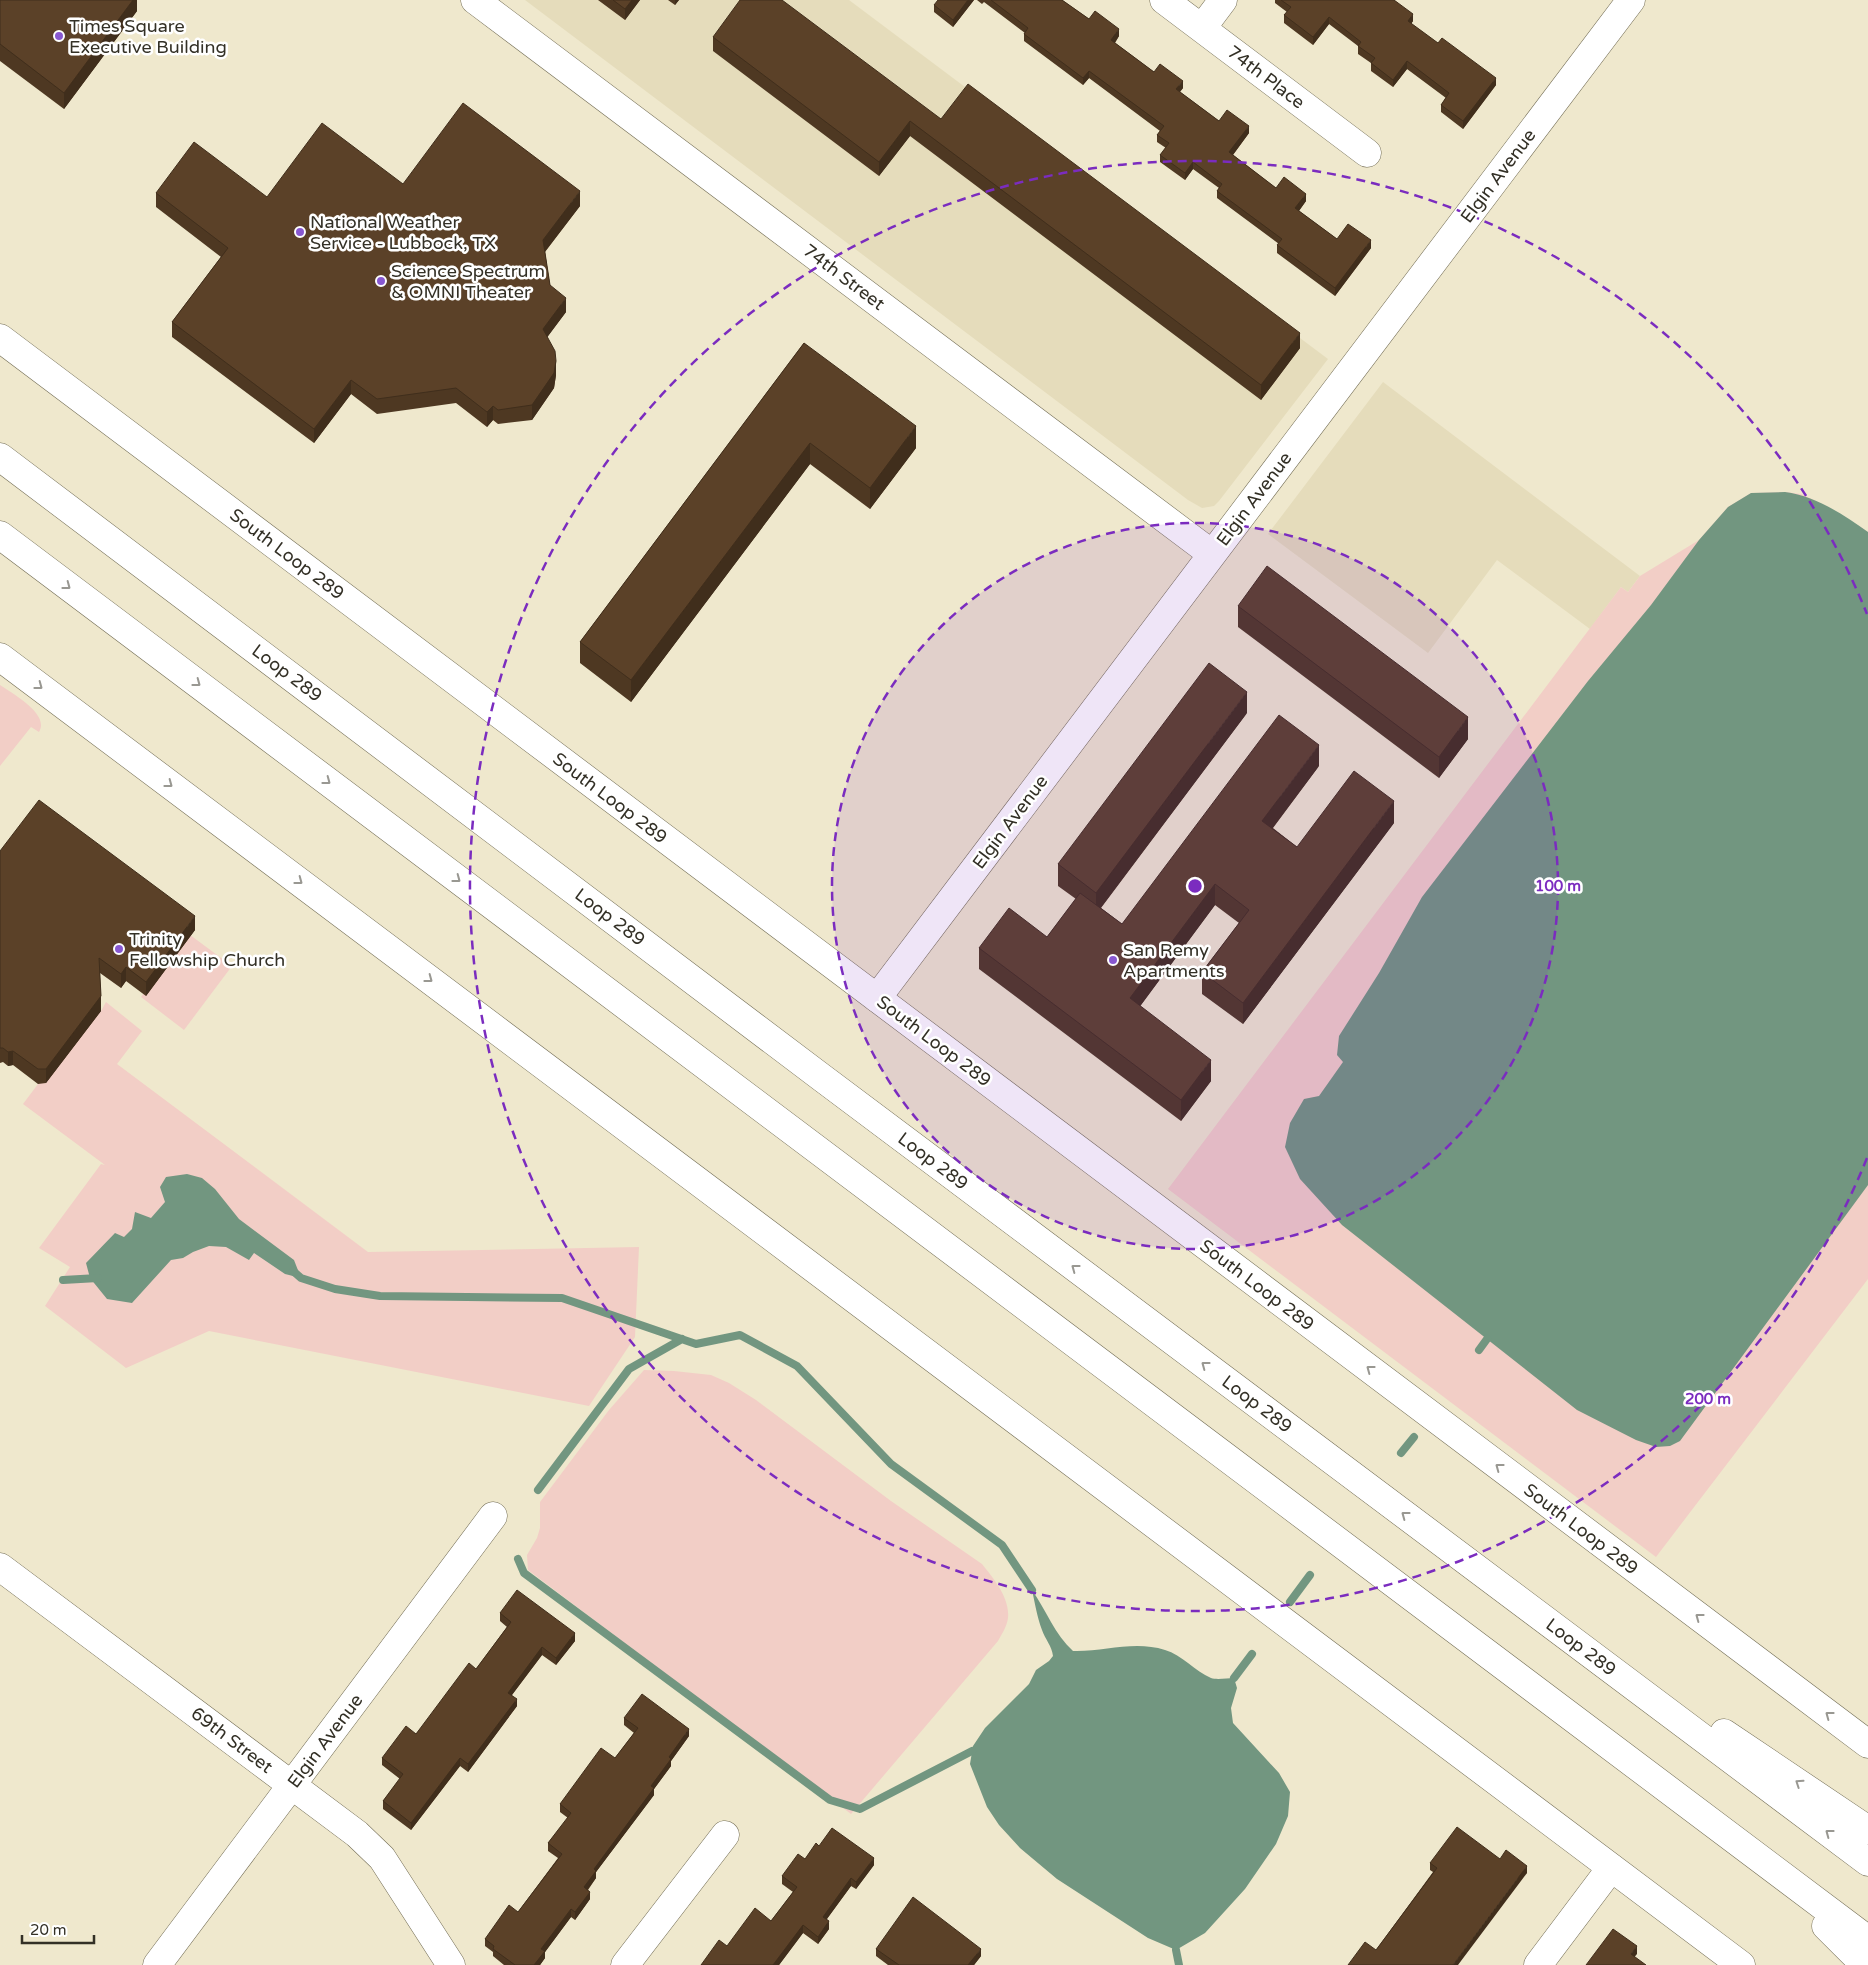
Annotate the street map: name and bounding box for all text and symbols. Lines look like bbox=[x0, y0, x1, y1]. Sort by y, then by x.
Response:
place label: Times Square Executive Building bbox=[69, 15, 227, 58]
marker: Times Square Executive Building bbox=[53, 30, 65, 42]
street label: 74th Place bbox=[1223, 41, 1309, 113]
street label: Elgin Avenue bbox=[1456, 125, 1540, 227]
place label: National Weather Service - Lubbock, TX bbox=[310, 211, 496, 254]
marker: National Weather Service - Lubbock, TX bbox=[294, 226, 306, 238]
street label: 74th Street bbox=[799, 239, 889, 315]
place label: Science Spectrum & OMNI Theater bbox=[391, 260, 545, 303]
marker: Science Spectrum & OMNI Theater bbox=[375, 275, 387, 287]
street label: Elgin Avenue bbox=[1212, 448, 1296, 550]
street label: South Loop 289 bbox=[225, 504, 349, 604]
one-way arrow bbox=[61, 580, 71, 589]
street label: Loop 289 bbox=[248, 639, 326, 707]
one-way arrow bbox=[191, 678, 200, 686]
one-way arrow bbox=[33, 680, 43, 689]
street label: South Loop 289 bbox=[548, 748, 672, 848]
street label: Elgin Avenue bbox=[968, 771, 1052, 873]
one-way arrow bbox=[321, 775, 331, 784]
one-way arrow bbox=[163, 778, 172, 786]
one-way arrow bbox=[451, 873, 460, 881]
one-way arrow bbox=[293, 875, 303, 884]
centre of rings bbox=[1186, 877, 1204, 895]
text: 100 m bbox=[1535, 877, 1581, 895]
street label: Loop 289 bbox=[571, 883, 649, 951]
place label: Trinity Fellowship Church bbox=[129, 928, 285, 971]
place label: San Remy Apartments bbox=[1123, 939, 1225, 982]
marker: Trinity Fellowship Church bbox=[113, 943, 125, 955]
marker: San Remy Apartments bbox=[1107, 954, 1119, 966]
one-way arrow bbox=[423, 973, 432, 981]
street label: South Loop 289 bbox=[872, 991, 996, 1091]
street label: Loop 289 bbox=[894, 1127, 972, 1195]
street label: South Loop 289 bbox=[1195, 1235, 1319, 1335]
one-way arrow bbox=[1072, 1265, 1081, 1273]
one-way arrow bbox=[1201, 1362, 1211, 1371]
one-way arrow bbox=[1366, 1366, 1375, 1375]
street label: Loop 289 bbox=[1218, 1370, 1296, 1438]
text: 200 m bbox=[1685, 1390, 1731, 1408]
one-way arrow bbox=[1495, 1464, 1505, 1473]
street label: South Loop 289 bbox=[1519, 1479, 1643, 1579]
one-way arrow bbox=[1402, 1512, 1411, 1520]
street label: Loop 289 bbox=[1542, 1613, 1620, 1681]
one-way arrow bbox=[1696, 1615, 1705, 1623]
street label: Elgin Avenue bbox=[283, 1690, 367, 1792]
street label: 69th Street bbox=[187, 1702, 277, 1778]
one-way arrow bbox=[1825, 1712, 1835, 1721]
one-way arrow bbox=[1795, 1780, 1804, 1789]
one-way arrow bbox=[1825, 1830, 1835, 1839]
scale bar bbox=[22, 1912, 95, 1944]
text: 20 m bbox=[30, 1921, 67, 1939]

